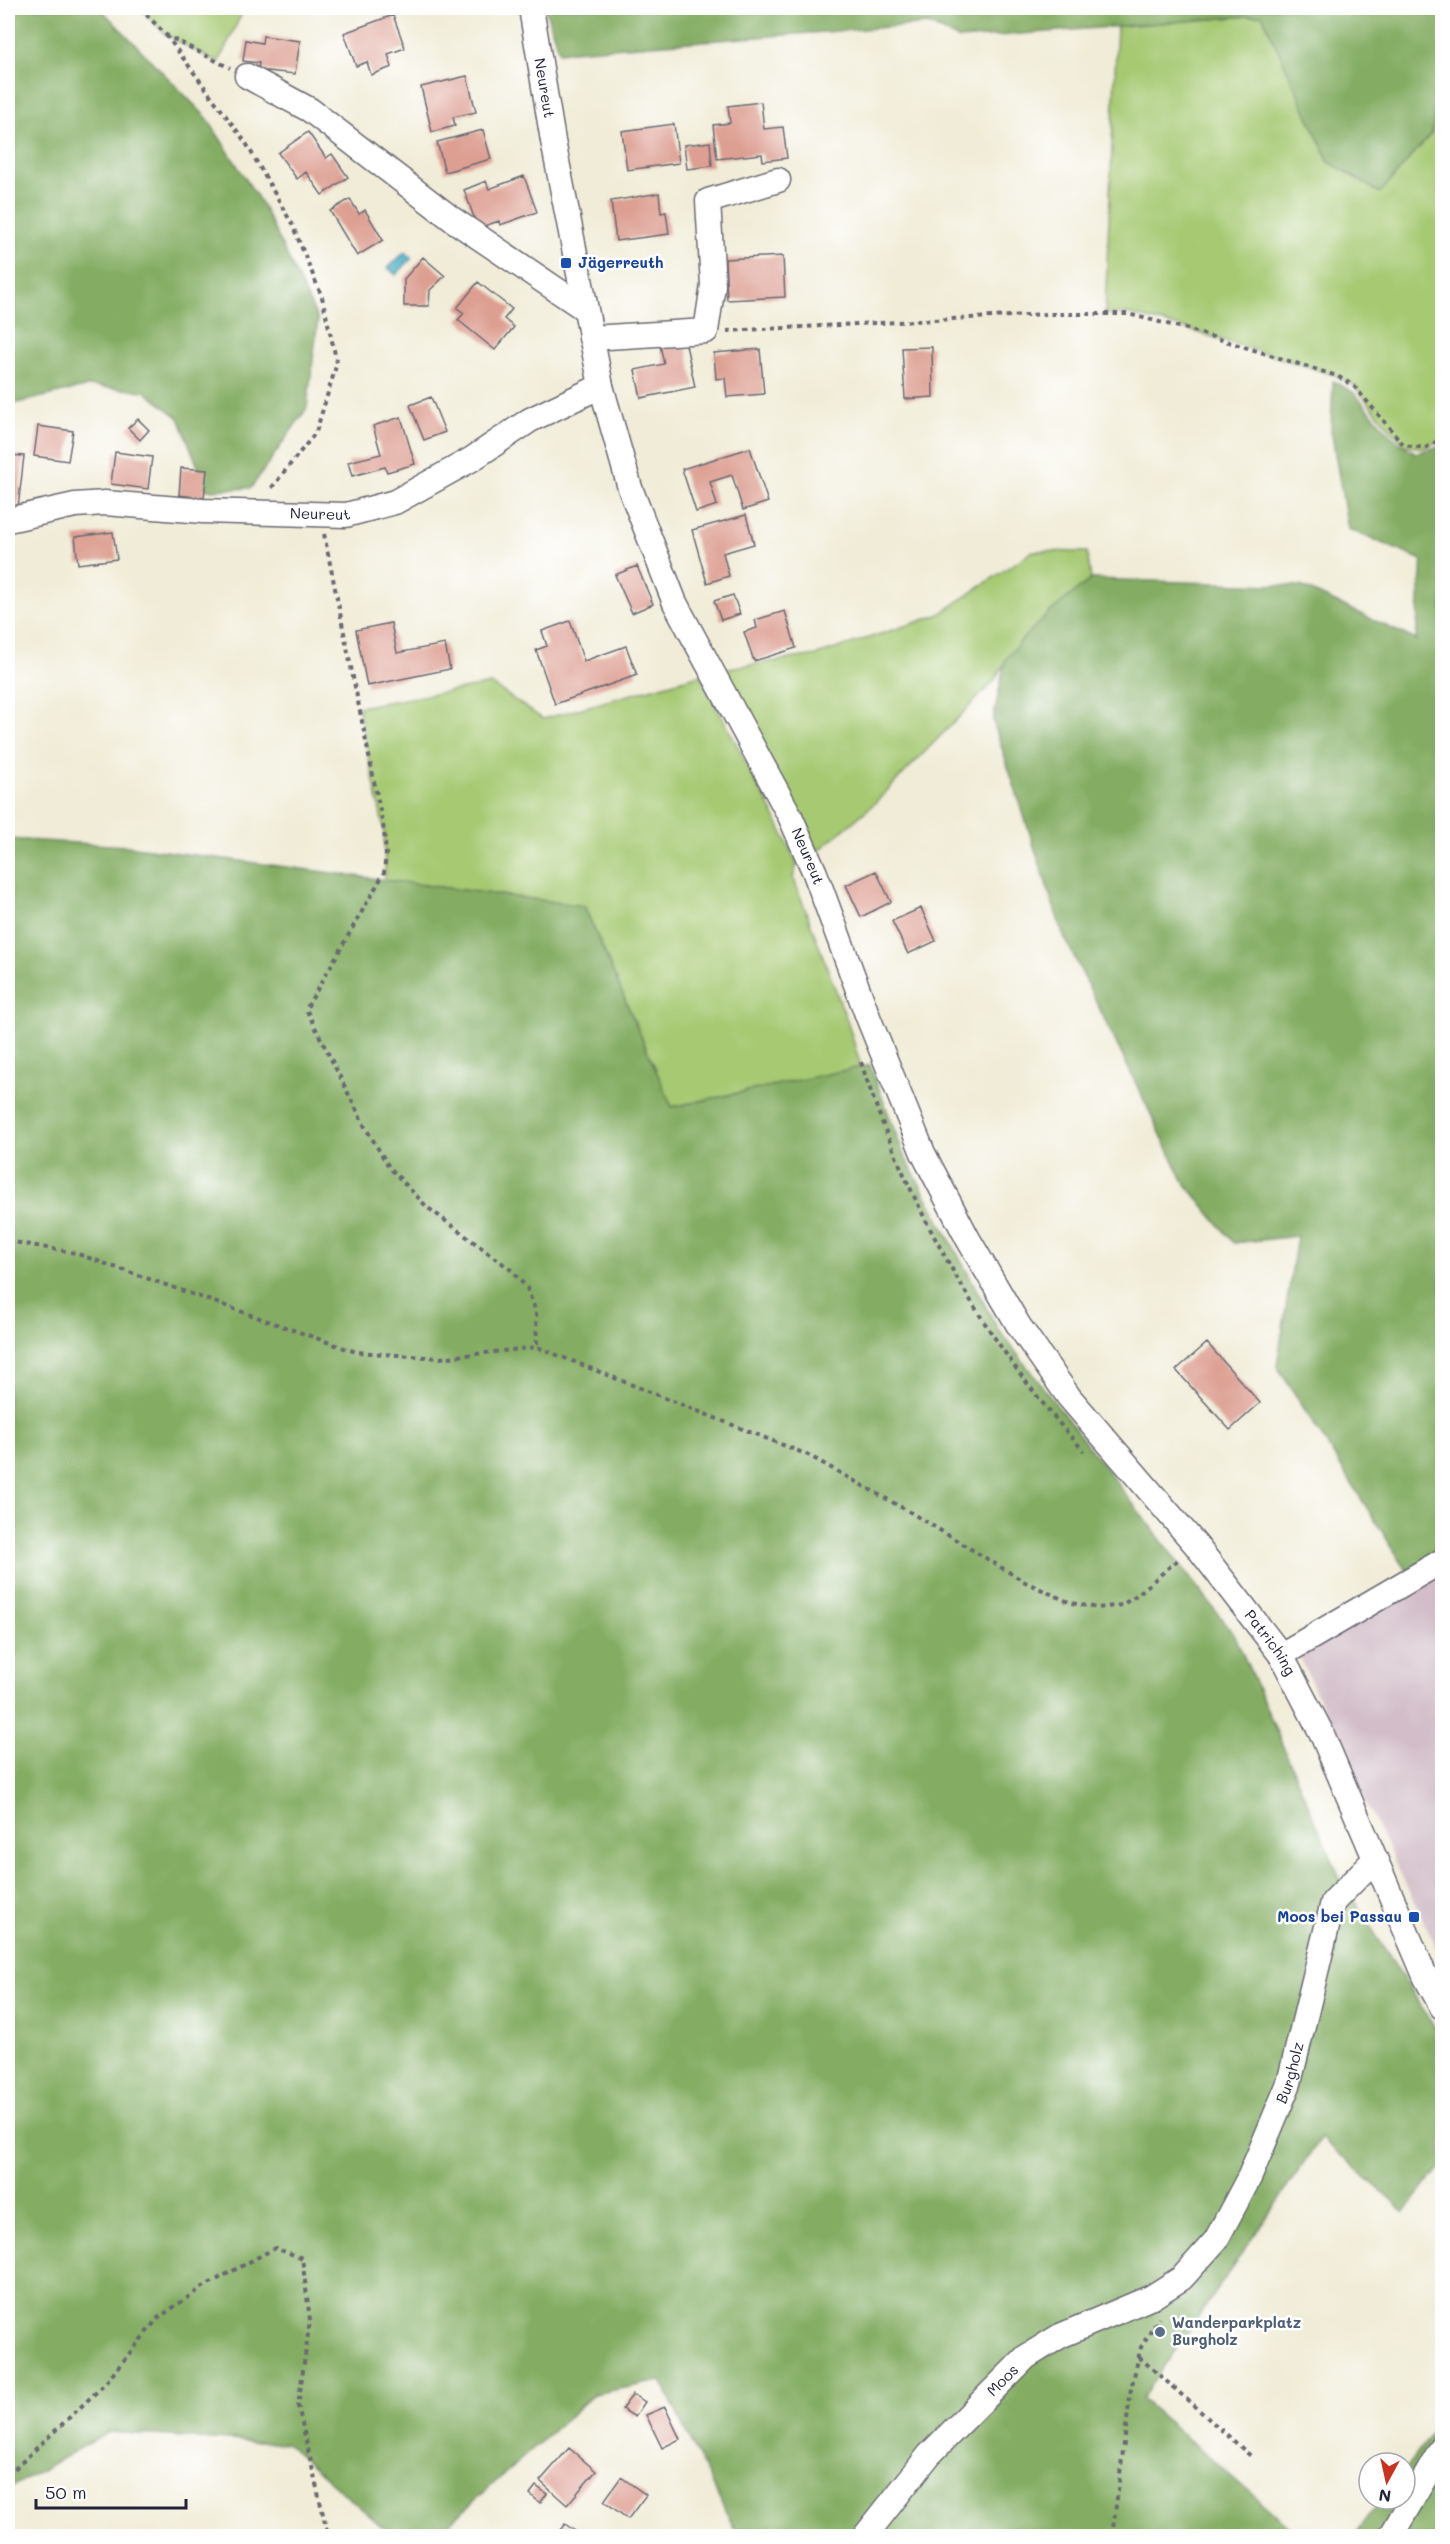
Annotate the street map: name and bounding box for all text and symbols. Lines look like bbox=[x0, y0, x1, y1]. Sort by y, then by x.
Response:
street label: Neureut bbox=[530, 56, 560, 119]
place label: Jägerreuth bbox=[578, 252, 664, 272]
marker: Jägerreuth bbox=[559, 256, 573, 270]
street label: Neureut bbox=[290, 502, 352, 524]
street label: Neureut bbox=[787, 824, 829, 887]
street label: Patriching bbox=[1241, 1605, 1301, 1679]
place label: Moos bei Passau bbox=[1277, 1906, 1402, 1926]
marker: Moos bei Passau bbox=[1407, 1910, 1421, 1924]
street label: Burgholz bbox=[1271, 2040, 1308, 2106]
place label: Wanderparkplatz Burgholz bbox=[1172, 2312, 1302, 2349]
marker: Wanderparkplatz Burgholz bbox=[1153, 2325, 1167, 2339]
street label: Moos bbox=[982, 2360, 1022, 2400]
north arrow bbox=[1357, 2451, 1417, 2511]
scale bar bbox=[36, 2472, 186, 2510]
text: 50 m bbox=[45, 2480, 87, 2504]
text: N bbox=[1377, 2485, 1392, 2508]

